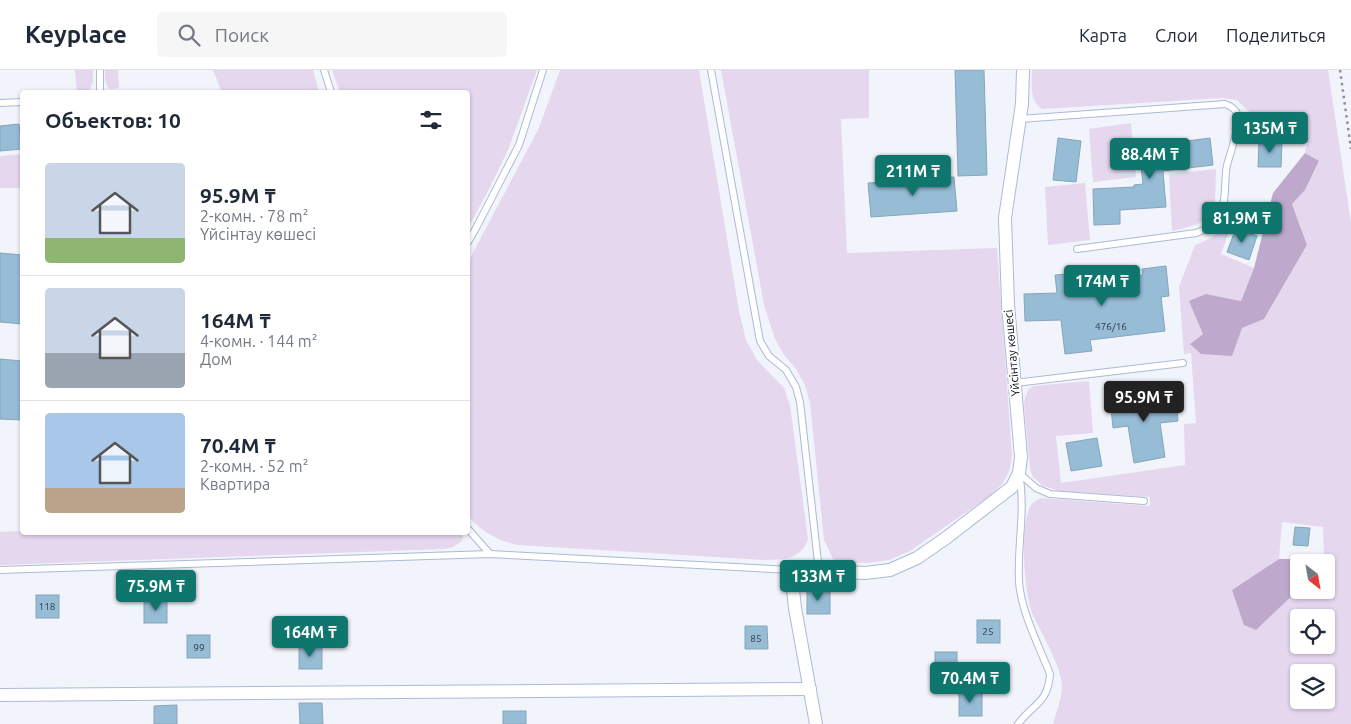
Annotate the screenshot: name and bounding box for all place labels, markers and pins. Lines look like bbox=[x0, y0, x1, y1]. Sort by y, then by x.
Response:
pin: 135M ₸ bbox=[1229, 112, 1311, 154]
pin: 88.4M ₸ bbox=[1104, 138, 1196, 180]
pin: 211M ₸ bbox=[872, 154, 954, 197]
pin: 81.9M ₸ bbox=[1196, 202, 1288, 244]
pin: 174M ₸ bbox=[1061, 264, 1143, 307]
pin: 95.9M ₸ bbox=[1098, 380, 1190, 423]
pin: 133M ₸ bbox=[777, 560, 859, 602]
pin: 75.9M ₸ bbox=[110, 570, 202, 612]
pin: 164M ₸ bbox=[269, 616, 351, 658]
pin: 70.4M ₸ bbox=[924, 662, 1016, 704]

